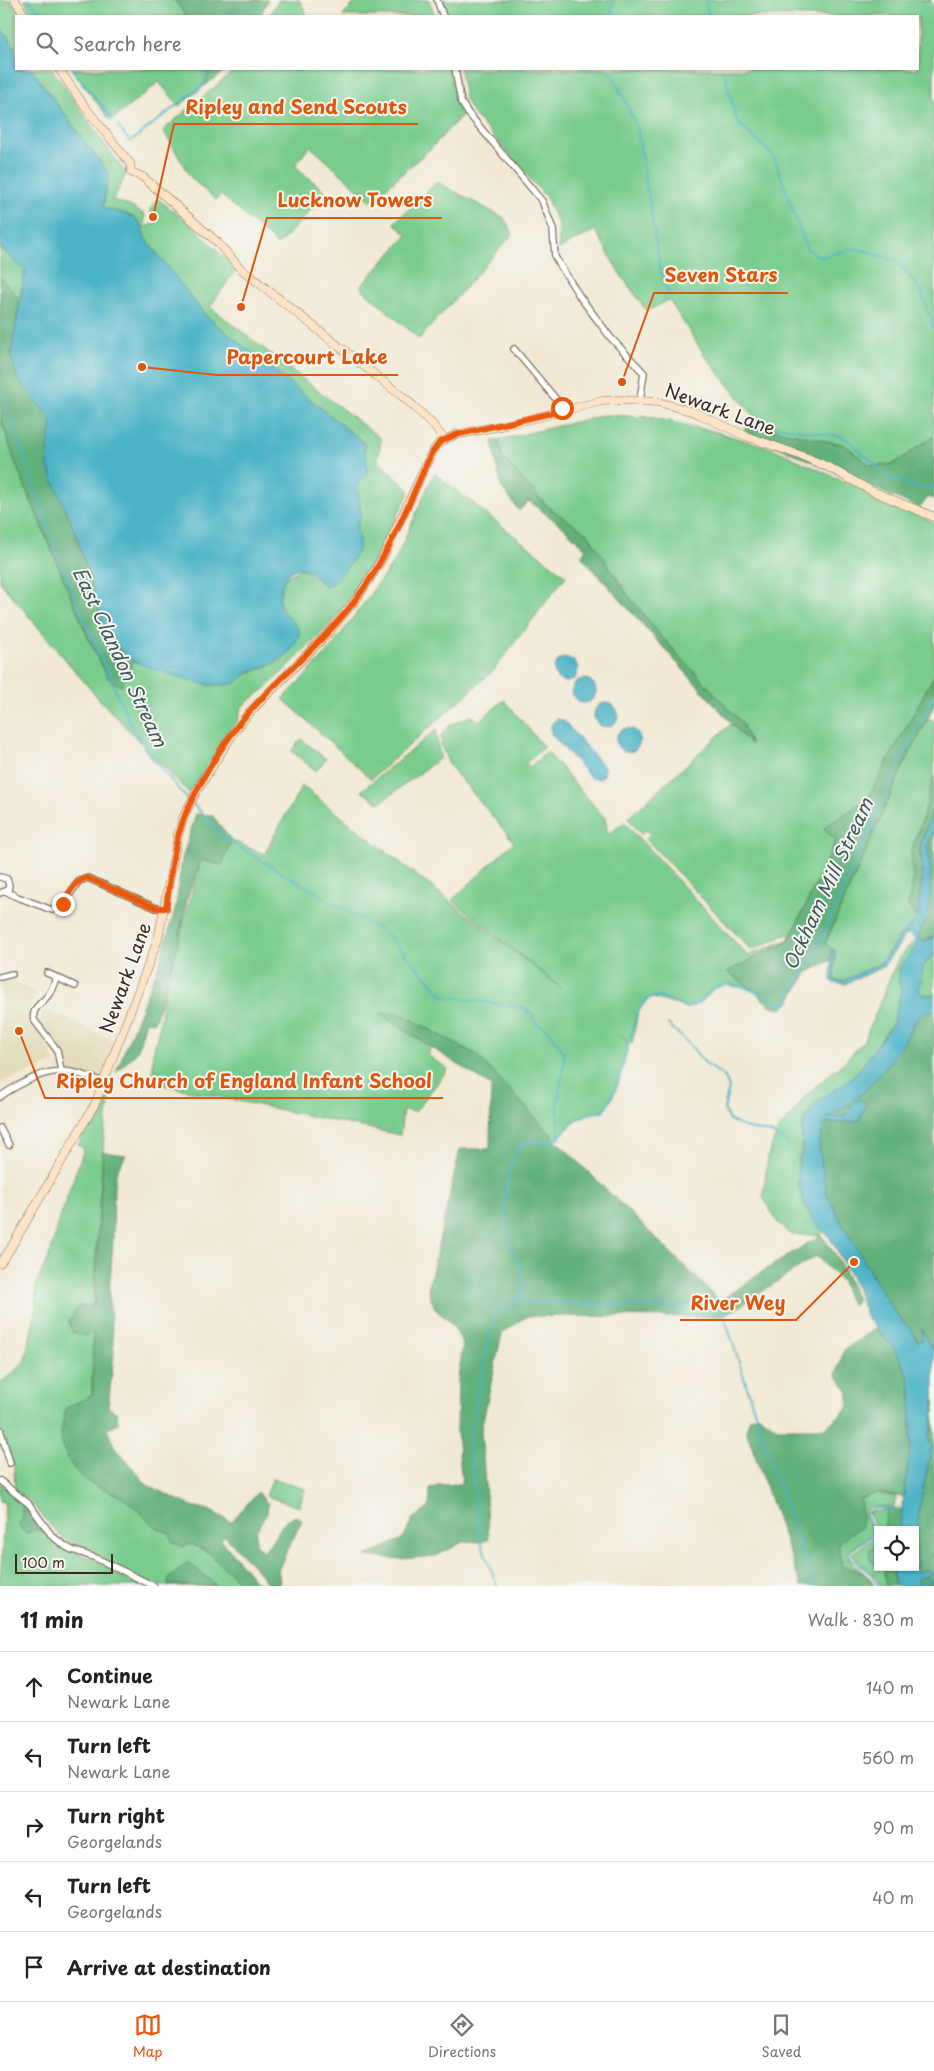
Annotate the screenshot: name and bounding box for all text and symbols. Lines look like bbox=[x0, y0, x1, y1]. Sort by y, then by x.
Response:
search box bbox=[15, 15, 919, 70]
icon: search bbox=[33, 29, 61, 57]
text: Search here bbox=[73, 29, 182, 57]
callout: Ripley and Send Scouts bbox=[174, 90, 418, 124]
text: Ripley and Send Scouts bbox=[185, 92, 407, 120]
callout: Lucknow Towers bbox=[267, 184, 442, 218]
text: Lucknow Towers bbox=[278, 185, 432, 213]
callout: Seven Stars bbox=[654, 259, 788, 293]
text: Seven Stars bbox=[664, 260, 778, 288]
callout: Papercourt Lake bbox=[217, 341, 398, 375]
text: Papercourt Lake bbox=[226, 342, 388, 370]
street label: Newark Lane bbox=[661, 376, 780, 441]
route start bbox=[551, 397, 574, 420]
water label: East Clandon Stream bbox=[67, 562, 175, 752]
water label: Ockham Mill Stream bbox=[775, 792, 880, 974]
route end bbox=[52, 893, 75, 916]
street label: Newark Lane bbox=[92, 918, 157, 1037]
callout: Ripley Church of England Infant School bbox=[45, 1064, 443, 1098]
text: Ripley Church of England Infant School bbox=[56, 1066, 432, 1094]
callout: River Wey bbox=[680, 1286, 796, 1320]
text: River Wey bbox=[690, 1288, 786, 1316]
map controls bbox=[874, 1526, 919, 1571]
button: locate bbox=[874, 1526, 919, 1571]
scale bar bbox=[15, 1551, 112, 1574]
text: 100 m bbox=[22, 1552, 65, 1573]
text: 11 min bbox=[20, 1603, 84, 1635]
text: Walk · 830 m bbox=[808, 1607, 914, 1631]
text: Continue bbox=[67, 1661, 153, 1689]
icon: ahead bbox=[20, 1673, 48, 1701]
text: 140 m bbox=[866, 1675, 914, 1699]
text: Newark Lane bbox=[67, 1689, 170, 1713]
text: Turn left bbox=[67, 1731, 151, 1759]
icon: left bbox=[20, 1743, 48, 1771]
text: 560 m bbox=[862, 1745, 914, 1769]
text: Newark Lane bbox=[67, 1759, 170, 1783]
text: Turn right bbox=[67, 1801, 165, 1829]
icon: right bbox=[20, 1813, 48, 1841]
text: 90 m bbox=[873, 1815, 914, 1839]
text: Georgelands bbox=[67, 1829, 162, 1853]
text: Turn left bbox=[67, 1871, 151, 1899]
icon: left bbox=[20, 1883, 48, 1911]
text: 40 m bbox=[872, 1885, 914, 1909]
text: Georgelands bbox=[67, 1899, 162, 1923]
icon: arrive bbox=[20, 1953, 48, 1981]
text: Arrive at destination bbox=[67, 1953, 271, 1981]
tab: Map bbox=[133, 2011, 163, 2062]
tab: Directions bbox=[428, 2011, 496, 2062]
tab: Saved bbox=[762, 2011, 801, 2062]

